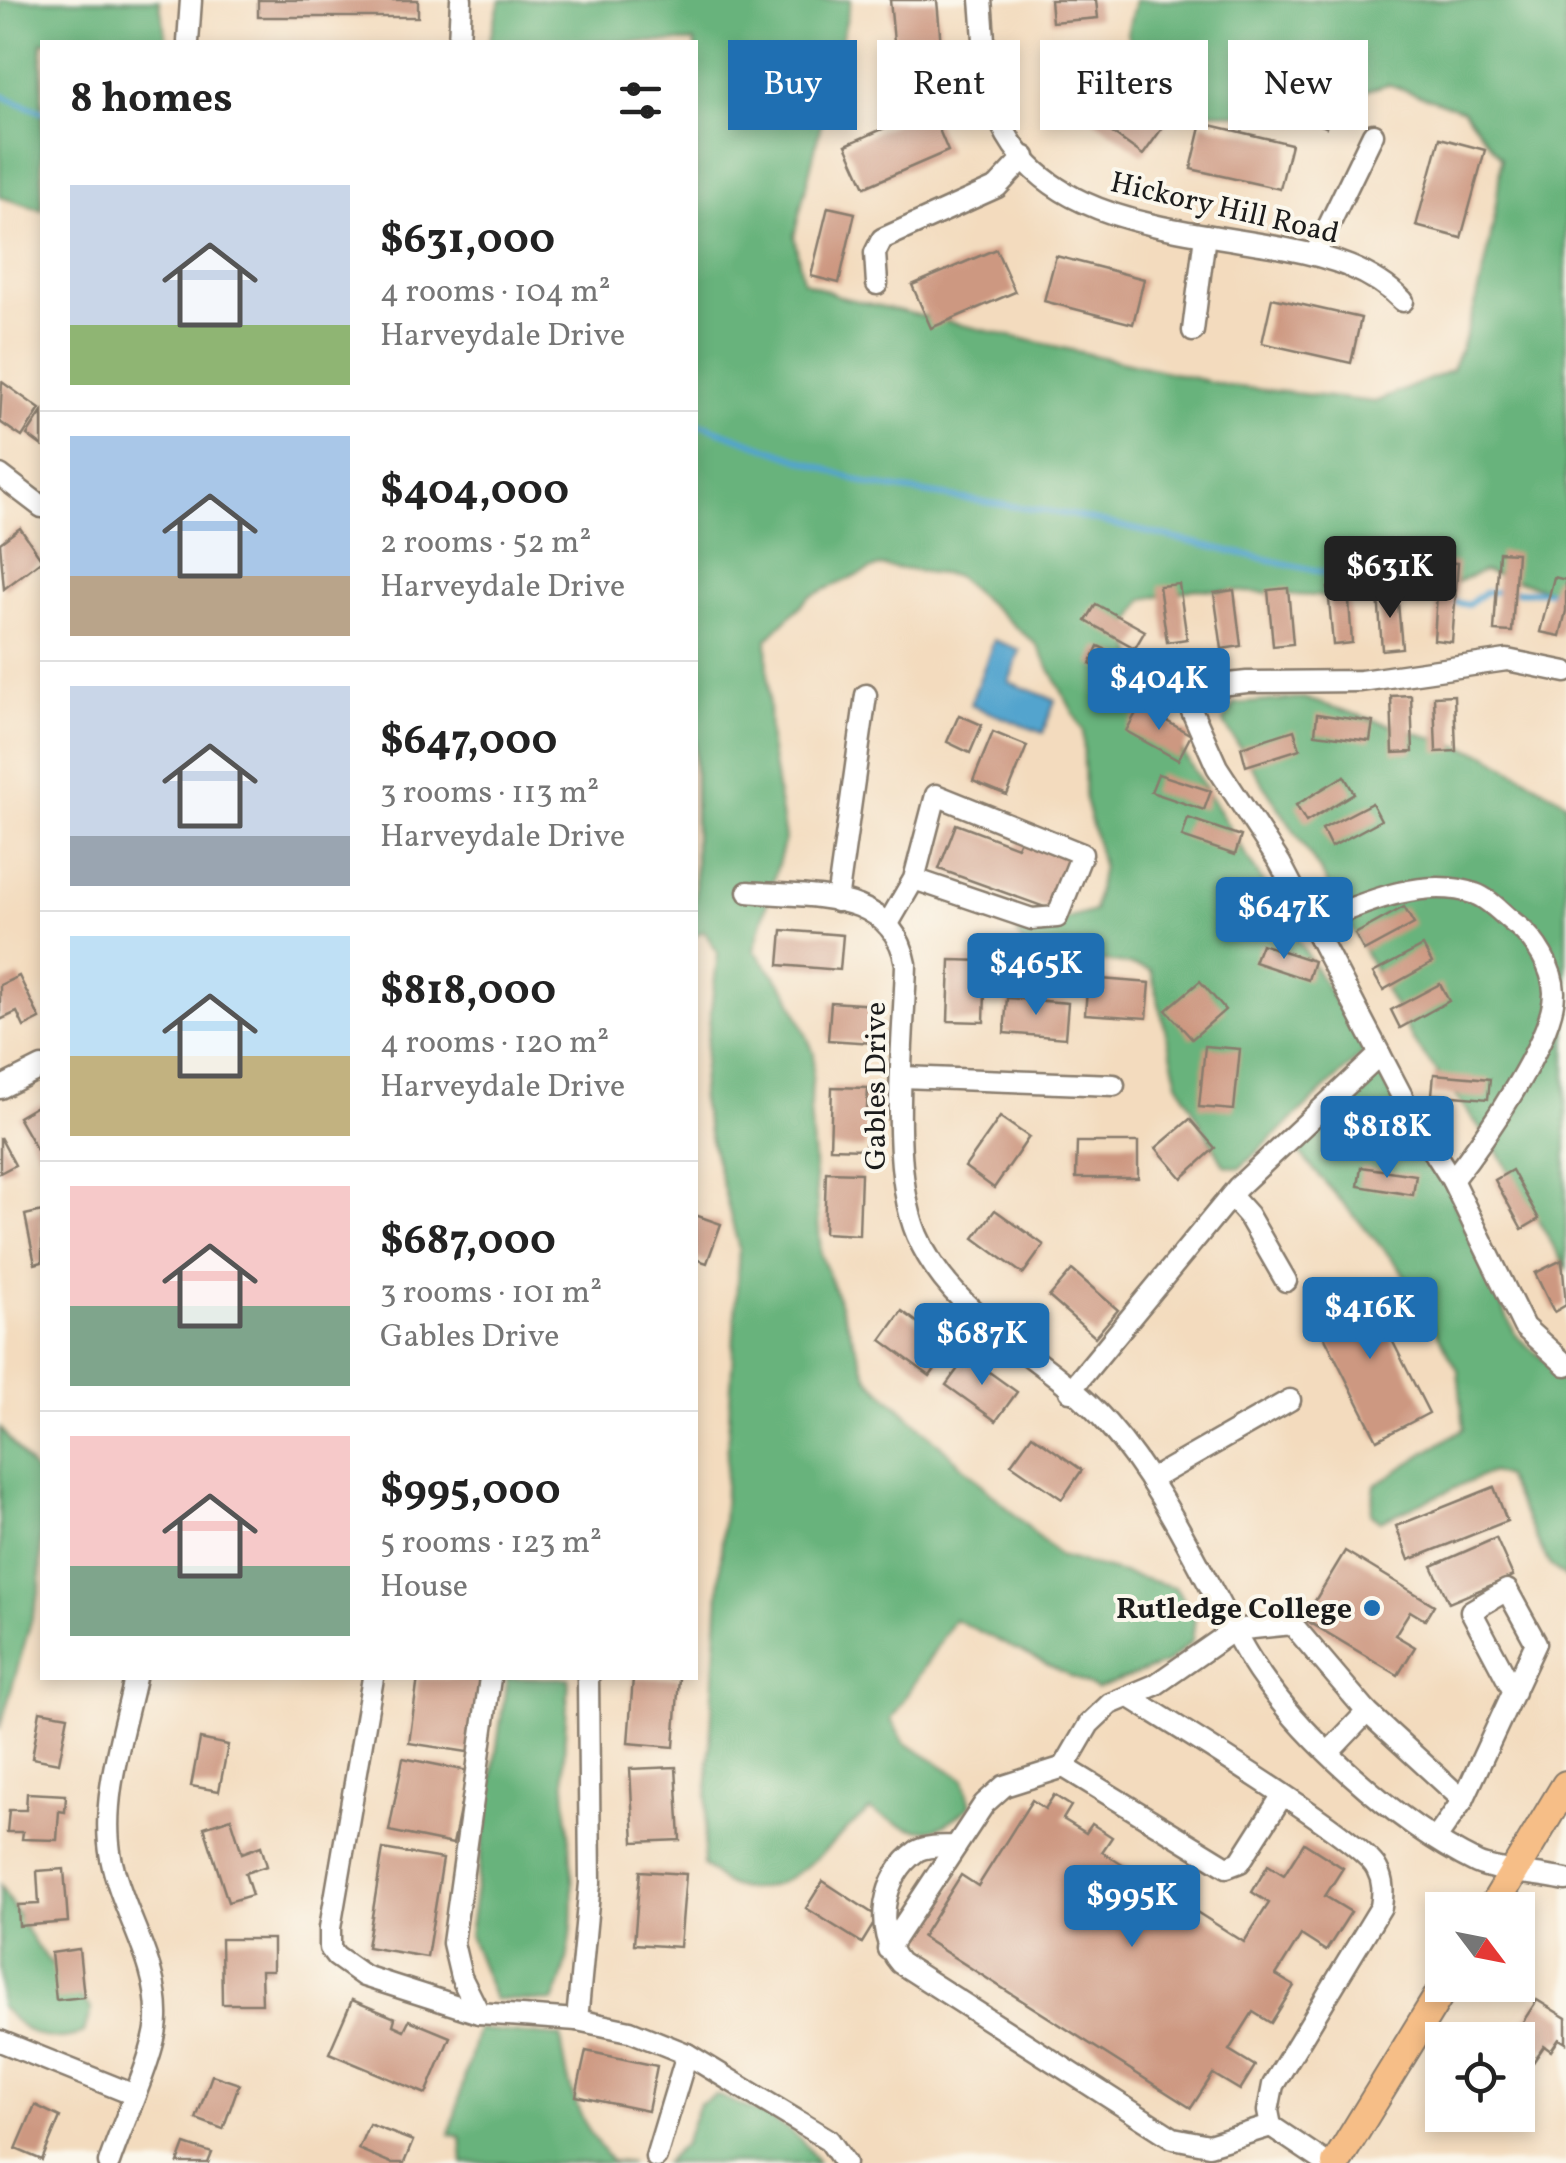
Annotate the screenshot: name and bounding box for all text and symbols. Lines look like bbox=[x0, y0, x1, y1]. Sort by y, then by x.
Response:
chip: Buy bbox=[728, 40, 857, 130]
chip: Rent bbox=[877, 40, 1020, 130]
chip: Filters bbox=[1040, 40, 1208, 130]
chip: New bbox=[1228, 40, 1368, 130]
text: 8 homes bbox=[70, 71, 233, 130]
icon: filters bbox=[613, 73, 668, 128]
street label: Hickory Hill Road bbox=[1106, 162, 1343, 256]
text: $631,000 bbox=[380, 212, 555, 271]
icon: home bbox=[150, 225, 270, 345]
text: 4 rooms · 104 m² bbox=[380, 271, 611, 315]
text: Harveydale Drive bbox=[380, 315, 625, 359]
text: $404,000 bbox=[380, 463, 569, 522]
icon: home bbox=[150, 476, 270, 596]
text: 2 rooms · 52 m² bbox=[380, 522, 591, 566]
pin: $631K bbox=[1320, 536, 1460, 621]
text: $631K bbox=[1346, 546, 1434, 590]
text: Harveydale Drive bbox=[380, 566, 625, 610]
pin: $404K bbox=[1089, 648, 1229, 733]
text: $404K bbox=[1110, 658, 1208, 702]
text: $647,000 bbox=[380, 713, 557, 772]
icon: home bbox=[150, 726, 270, 846]
text: 3 rooms · 113 m² bbox=[380, 772, 599, 816]
text: Harveydale Drive bbox=[380, 816, 625, 860]
pin: $647K bbox=[1214, 877, 1354, 962]
text: $647K bbox=[1238, 887, 1330, 931]
pin: $465K bbox=[966, 933, 1106, 1018]
text: $465K bbox=[989, 943, 1083, 987]
text: $818,000 bbox=[380, 963, 556, 1022]
icon: home bbox=[150, 976, 270, 1096]
street label: Gables Drive bbox=[856, 1002, 898, 1170]
text: 4 rooms · 120 m² bbox=[380, 1022, 609, 1066]
text: Harveydale Drive bbox=[380, 1066, 625, 1110]
pin: $818K bbox=[1317, 1096, 1457, 1181]
text: $818K bbox=[1343, 1106, 1431, 1150]
text: $687,000 bbox=[380, 1213, 556, 1272]
icon: home bbox=[150, 1226, 270, 1346]
text: 3 rooms · 101 m² bbox=[380, 1272, 602, 1316]
pin: $416K bbox=[1300, 1277, 1440, 1362]
text: $416K bbox=[1325, 1287, 1415, 1331]
pin: $687K bbox=[912, 1303, 1052, 1388]
text: $687K bbox=[936, 1313, 1028, 1357]
text: Gables Drive bbox=[380, 1316, 560, 1360]
text: $995,000 bbox=[380, 1463, 561, 1522]
icon: home bbox=[150, 1476, 270, 1596]
text: 5 rooms · 123 m² bbox=[380, 1522, 602, 1566]
text: House bbox=[380, 1566, 468, 1610]
place label: Rutledge College bbox=[1116, 1589, 1352, 1631]
marker: Rutledge College bbox=[1361, 1597, 1383, 1619]
pin: $995K bbox=[1062, 1865, 1202, 1950]
text: $995K bbox=[1086, 1875, 1178, 1919]
north arrow bbox=[1425, 1892, 1535, 2002]
map controls bbox=[1425, 1892, 1535, 2132]
button: locate bbox=[1425, 2022, 1535, 2132]

